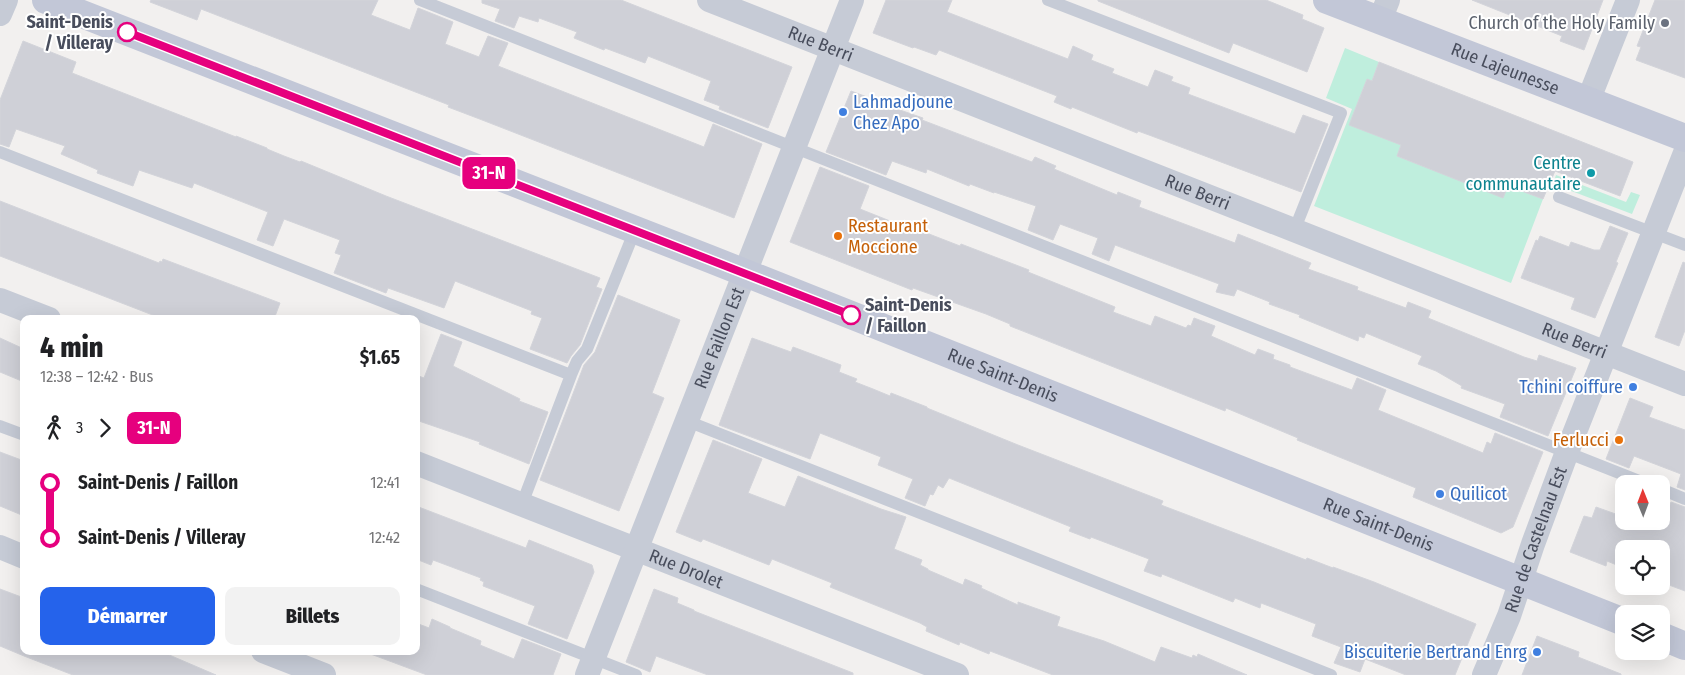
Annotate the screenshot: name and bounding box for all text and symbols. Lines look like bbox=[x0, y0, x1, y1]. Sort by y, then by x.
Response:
place label: Saint-Denis / Villeray bbox=[26, 11, 113, 54]
place label: Church of the Holy Family bbox=[1468, 12, 1655, 34]
marker: Church of the Holy Family bbox=[1659, 17, 1671, 29]
street label: Rue Berri bbox=[785, 21, 856, 67]
marker: Saint-Denis / Villeray bbox=[117, 22, 137, 42]
street label: Rue Lajeunesse bbox=[1448, 38, 1563, 100]
place label: Lahmadjoune Chez Apo bbox=[853, 91, 953, 134]
marker: Lahmadjoune Chez Apo bbox=[837, 106, 849, 118]
place label: Centre communautaire bbox=[1466, 152, 1581, 195]
line badge: 31-N bbox=[454, 157, 524, 189]
text: 31-N bbox=[472, 162, 506, 184]
marker: Centre communautaire bbox=[1585, 167, 1597, 179]
street label: Rue Berri bbox=[1162, 169, 1233, 215]
place label: Restaurant Moccione bbox=[848, 215, 928, 258]
marker: Restaurant Moccione bbox=[832, 230, 844, 242]
street label: Rue Faillon Est bbox=[689, 284, 749, 392]
place label: Saint-Denis / Faillon bbox=[865, 294, 952, 337]
marker: Saint-Denis / Faillon bbox=[841, 305, 861, 325]
street label: Rue Berri bbox=[1539, 318, 1610, 363]
text: 4 min bbox=[40, 331, 103, 364]
street label: Rue Saint-Denis bbox=[945, 344, 1062, 407]
text: $1.65 bbox=[360, 346, 400, 369]
text: 12:38 – 12:42 · Bus bbox=[40, 367, 153, 386]
place label: Tchini coiffure bbox=[1519, 376, 1623, 398]
marker: Tchini coiffure bbox=[1627, 381, 1639, 393]
icon: walk bbox=[40, 414, 68, 442]
icon: forward bbox=[91, 414, 119, 442]
text: 31-N bbox=[137, 417, 171, 439]
text: 3 bbox=[76, 418, 83, 437]
place label: Ferlucci bbox=[1553, 429, 1609, 451]
marker: Ferlucci bbox=[1613, 434, 1625, 446]
street label: Rue de Castelnau Est bbox=[1500, 463, 1572, 616]
text: Saint-Denis / Faillon bbox=[78, 471, 238, 494]
text: 12:41 bbox=[370, 473, 400, 492]
north arrow bbox=[1615, 475, 1670, 530]
map controls bbox=[1615, 475, 1670, 660]
place label: Quilicot bbox=[1450, 483, 1507, 505]
marker: Quilicot bbox=[1434, 488, 1446, 500]
street label: Rue Saint-Denis bbox=[1320, 493, 1437, 556]
text: Saint-Denis / Villeray bbox=[78, 526, 246, 549]
text: 12:42 bbox=[369, 528, 400, 547]
button: locate bbox=[1615, 540, 1670, 595]
street label: Rue Drolet bbox=[646, 544, 726, 593]
button: Démarrer bbox=[40, 587, 215, 645]
button: Billets bbox=[225, 587, 400, 645]
button: layers bbox=[1615, 605, 1670, 660]
place label: Biscuiterie Bertrand Enrg bbox=[1344, 641, 1528, 663]
marker: Biscuiterie Bertrand Enrg bbox=[1531, 646, 1543, 658]

